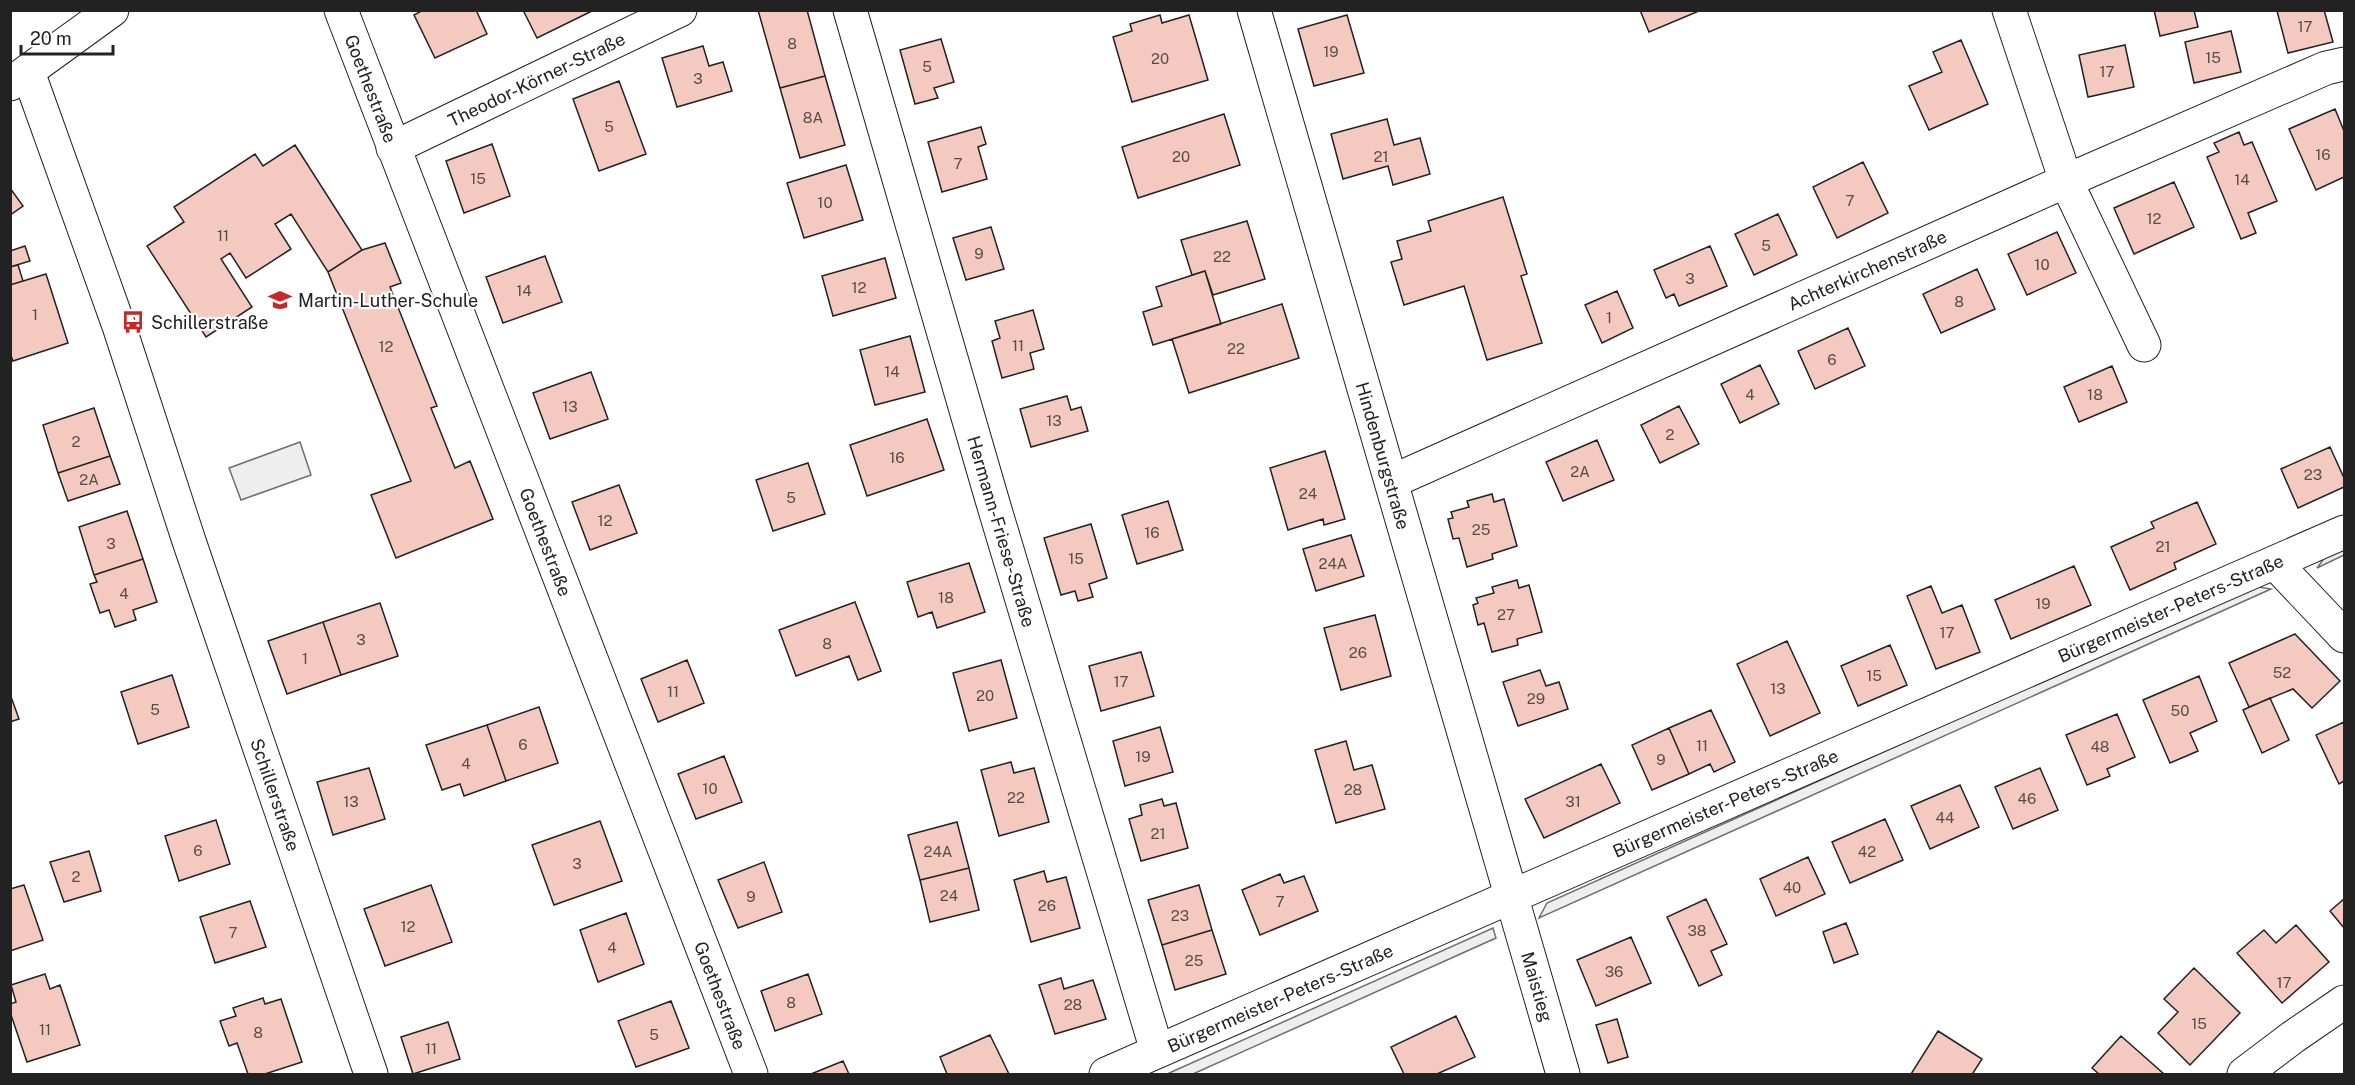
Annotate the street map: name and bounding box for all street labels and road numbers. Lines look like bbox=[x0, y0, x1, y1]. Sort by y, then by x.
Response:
street label: Theodor-Körner-Straße bbox=[444, 28, 628, 131]
street label: Goethestraße bbox=[341, 31, 402, 145]
street label: Achterkirchenstraße bbox=[1784, 225, 1950, 314]
street label: Hindenburgstraße bbox=[1352, 379, 1415, 532]
street label: Hermann-Friese-Straße bbox=[964, 433, 1040, 630]
street label: Goethestraße bbox=[516, 485, 576, 599]
street label: Bürgermeister-Peters-Straße bbox=[2054, 549, 2286, 667]
street label: Schillerstraße bbox=[247, 736, 305, 854]
street label: Bürgermeister-Peters-Straße bbox=[1609, 744, 1841, 861]
street label: Goethestraße bbox=[690, 938, 751, 1052]
street label: Bürgermeister-Peters-Straße bbox=[1164, 939, 1396, 1056]
street label: Maistieg bbox=[1517, 949, 1558, 1024]

